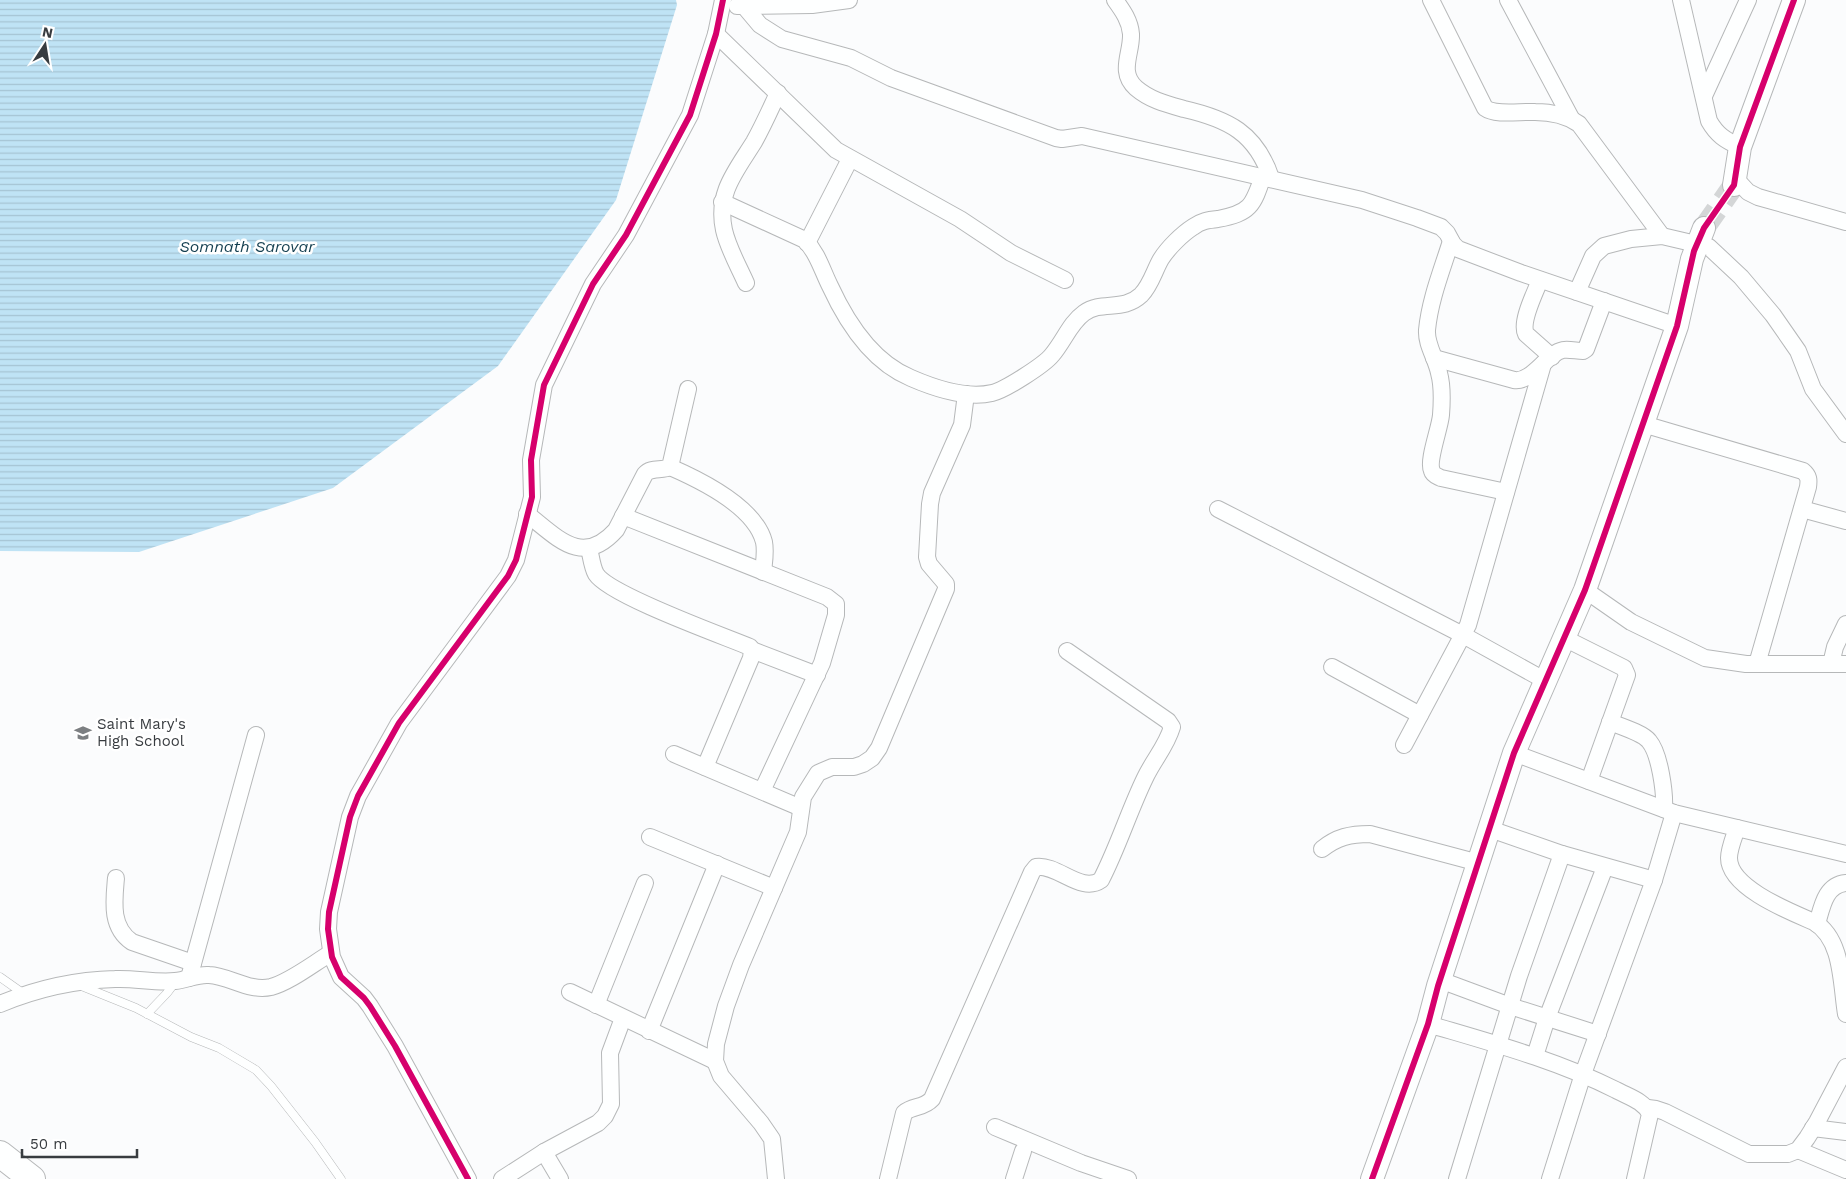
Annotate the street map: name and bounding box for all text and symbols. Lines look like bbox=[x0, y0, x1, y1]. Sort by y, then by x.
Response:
north arrow bbox=[20, 20, 70, 70]
text: N bbox=[41, 23, 54, 41]
water label: Somnath Sarovar bbox=[180, 237, 315, 256]
place label: Saint Mary's High School bbox=[97, 715, 186, 750]
school or university icon: Saint Mary's High School bbox=[73, 723, 93, 743]
scale bar bbox=[22, 1126, 138, 1158]
text: 50 m bbox=[30, 1135, 67, 1153]

